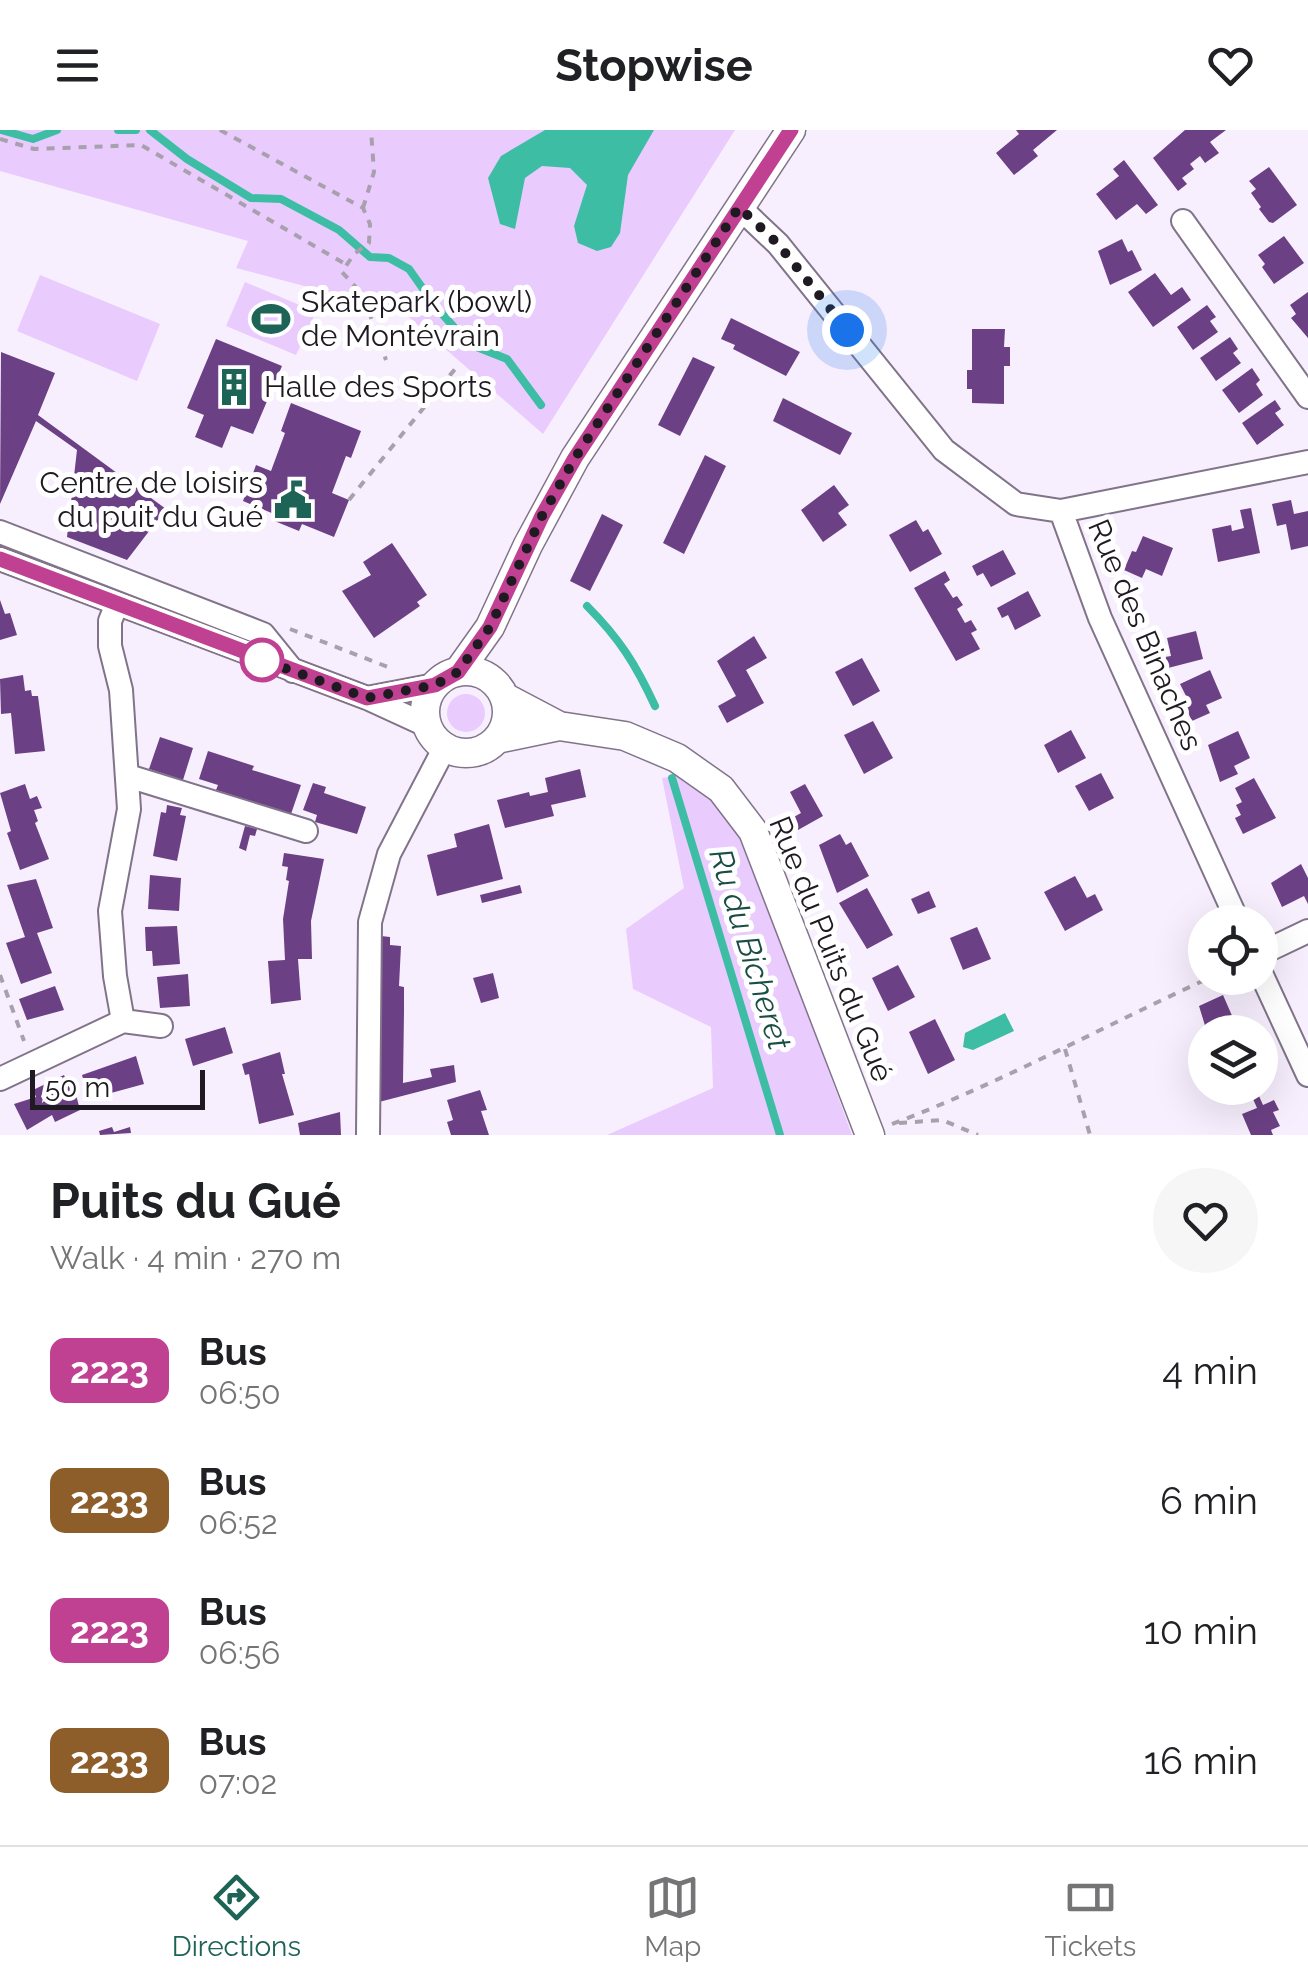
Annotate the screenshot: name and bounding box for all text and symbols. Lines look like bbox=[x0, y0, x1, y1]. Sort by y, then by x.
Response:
icon: menu bbox=[50, 38, 105, 93]
icon: heart bbox=[1203, 38, 1258, 93]
text: Stopwise bbox=[555, 39, 753, 92]
place label: Skatepark (bowl) de Montévrain bbox=[301, 284, 532, 353]
sports icon: Skatepark (bowl) de Montévrain bbox=[250, 298, 292, 340]
your location bbox=[822, 305, 872, 355]
building icon: Halle des Sports bbox=[213, 366, 255, 408]
place label: Halle des Sports bbox=[264, 369, 492, 404]
place label: Centre de loisirs du puit du Gué bbox=[40, 465, 263, 534]
public building icon: Centre de loisirs du puit du Gué bbox=[272, 479, 314, 521]
street label: Rue des Binaches bbox=[1081, 514, 1210, 755]
unlabelled marker bbox=[241, 639, 283, 681]
street label: Rue du Puits du Gué bbox=[762, 811, 901, 1086]
water label: Ru du Bicheret bbox=[702, 844, 799, 1055]
map controls bbox=[1188, 905, 1278, 1105]
button: locate bbox=[1188, 905, 1278, 995]
button: layers bbox=[1188, 1015, 1278, 1105]
scale bar bbox=[30, 1065, 205, 1110]
text: 50 m bbox=[45, 1071, 110, 1104]
button: heart bbox=[1153, 1168, 1258, 1273]
text: Puits du Gué bbox=[50, 1173, 341, 1229]
text: Walk · 4 min · 270 m bbox=[50, 1239, 341, 1276]
text: Bus bbox=[199, 1329, 267, 1374]
text: 4 min bbox=[1162, 1348, 1258, 1393]
text: 2223 bbox=[70, 1350, 149, 1391]
text: 06:50 bbox=[199, 1374, 281, 1411]
text: Bus bbox=[199, 1459, 267, 1504]
text: 6 min bbox=[1160, 1478, 1258, 1523]
text: 2233 bbox=[70, 1480, 149, 1521]
text: 06:52 bbox=[199, 1504, 278, 1541]
text: Bus bbox=[199, 1589, 267, 1634]
text: 10 min bbox=[1143, 1608, 1258, 1653]
text: 2223 bbox=[70, 1610, 149, 1651]
text: 06:56 bbox=[199, 1634, 280, 1671]
text: Bus bbox=[199, 1719, 267, 1764]
text: 16 min bbox=[1144, 1738, 1258, 1783]
text: 2233 bbox=[70, 1740, 149, 1781]
text: 07:02 bbox=[199, 1764, 277, 1801]
tab: Directions bbox=[172, 1870, 301, 1963]
tab: Map bbox=[644, 1870, 701, 1963]
tab: Tickets bbox=[1044, 1870, 1136, 1963]

